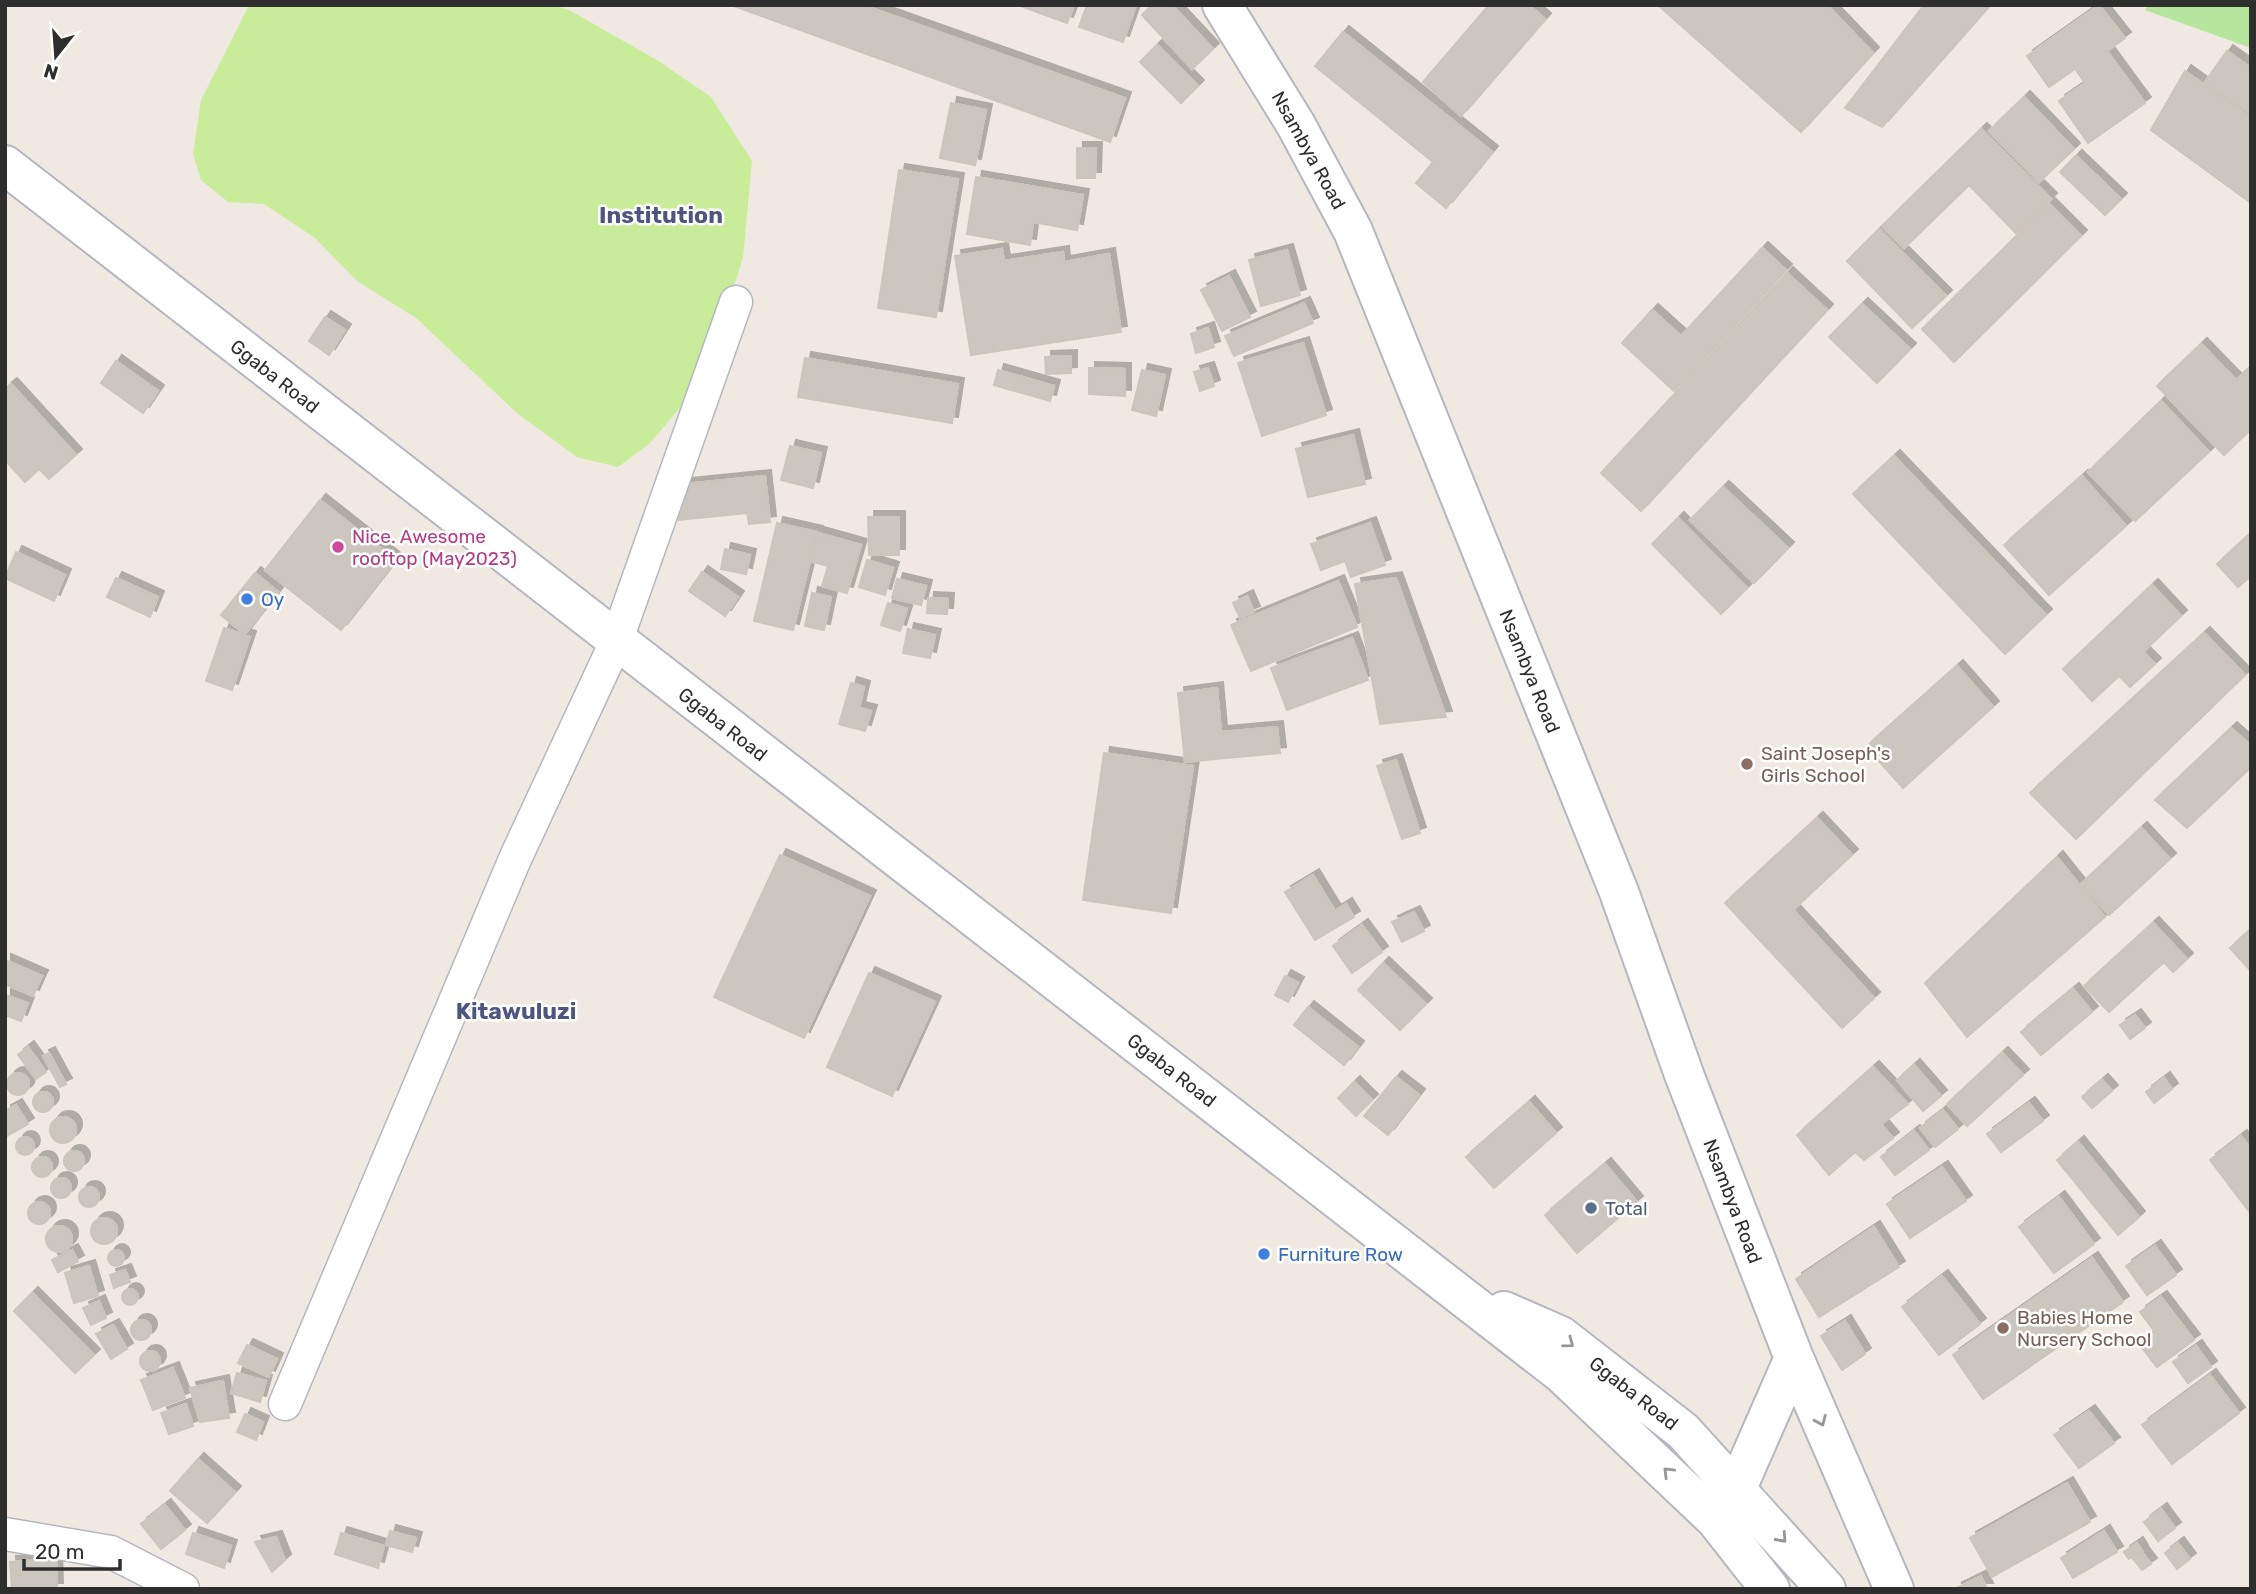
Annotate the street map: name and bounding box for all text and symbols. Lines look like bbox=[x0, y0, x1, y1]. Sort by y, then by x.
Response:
north arrow bbox=[21, 21, 91, 91]
text: N bbox=[41, 59, 61, 85]
street label: Nsambya Road bbox=[1267, 87, 1350, 213]
district label: Institution bbox=[599, 201, 723, 229]
street label: Ggaba Road bbox=[226, 335, 324, 418]
place label: Nice. Awesome rooftop (May2023) bbox=[352, 525, 517, 570]
marker: Nice. Awesome rooftop (May2023) bbox=[330, 539, 346, 555]
place label: Oy bbox=[261, 588, 284, 611]
marker: Oy bbox=[239, 591, 255, 607]
street label: Nsambya Road bbox=[1494, 606, 1565, 736]
street label: Ggaba Road bbox=[674, 683, 772, 766]
place label: Saint Joseph's Girls School bbox=[1761, 742, 1890, 787]
marker: Saint Joseph's Girls School bbox=[1739, 756, 1755, 772]
district label: Kitawuluzi bbox=[456, 997, 576, 1025]
street label: Ggaba Road bbox=[1123, 1029, 1221, 1112]
street label: Nsambya Road bbox=[1698, 1136, 1767, 1267]
place label: Total bbox=[1605, 1197, 1648, 1220]
marker: Total bbox=[1583, 1200, 1599, 1216]
place label: Furniture Row bbox=[1278, 1243, 1403, 1266]
marker: Furniture Row bbox=[1256, 1246, 1272, 1262]
place label: Babies Home Nursery School bbox=[2017, 1306, 2151, 1351]
marker: Babies Home Nursery School bbox=[1995, 1320, 2011, 1336]
one-way arrow bbox=[1562, 1335, 1574, 1347]
street label: Ggaba Road bbox=[1585, 1352, 1683, 1435]
one-way arrow bbox=[1813, 1413, 1827, 1426]
one-way arrow bbox=[1663, 1467, 1676, 1480]
scale bar bbox=[24, 1528, 121, 1572]
one-way arrow bbox=[1774, 1530, 1787, 1543]
text: 20 m bbox=[35, 1539, 84, 1564]

